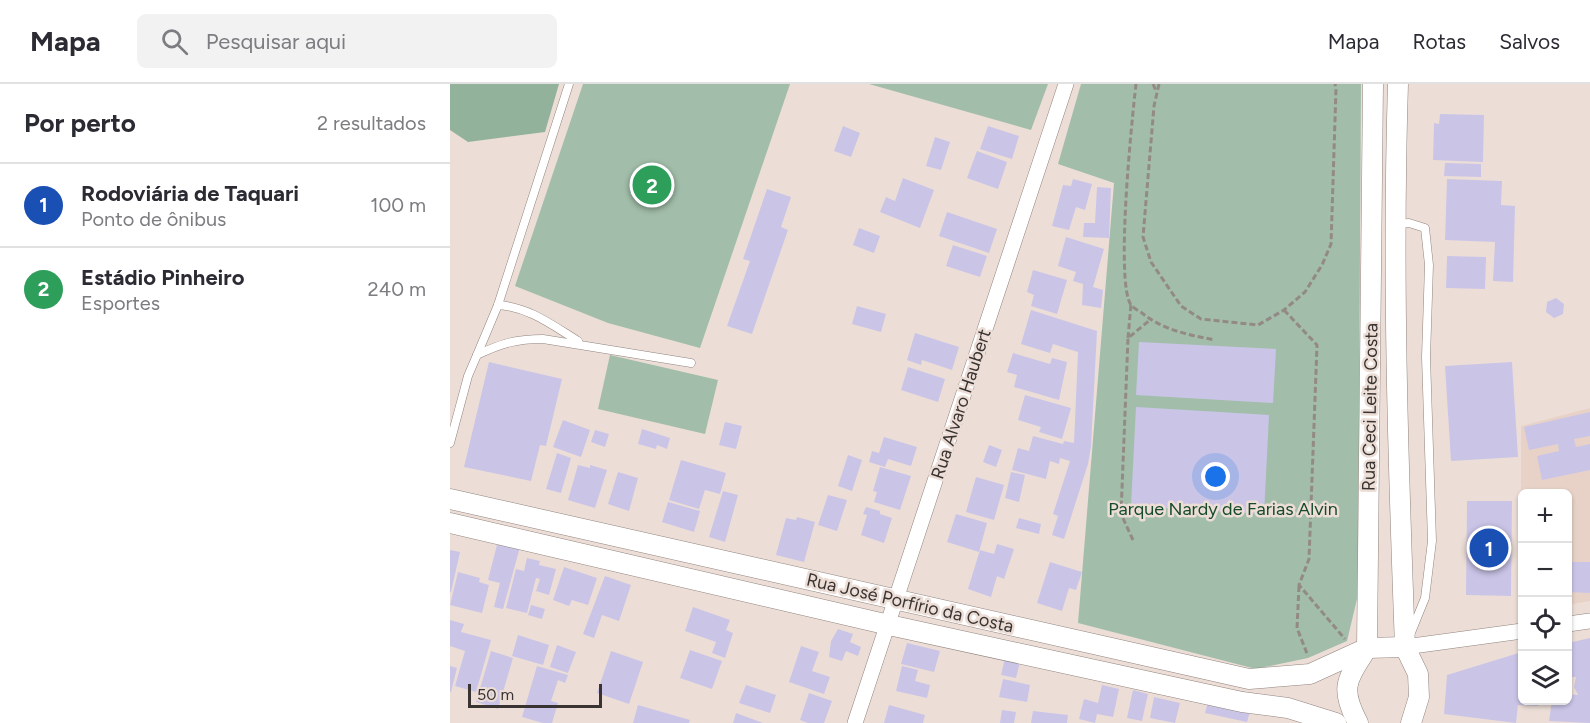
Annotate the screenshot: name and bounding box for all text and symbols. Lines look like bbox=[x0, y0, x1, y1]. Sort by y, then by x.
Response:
search box bbox=[137, 14, 557, 68]
text: Mapa bbox=[30, 24, 101, 58]
icon: search bbox=[158, 25, 191, 58]
text: Pesquisar aqui bbox=[206, 28, 346, 55]
text: Mapa bbox=[1328, 29, 1379, 54]
text: Rotas bbox=[1412, 29, 1466, 54]
text: Salvos bbox=[1499, 29, 1560, 54]
text: Por perto bbox=[24, 107, 136, 139]
text: 2 resultados bbox=[317, 111, 426, 135]
pin: 2 bbox=[632, 162, 672, 208]
text: Rodoviária de Taquari bbox=[81, 180, 299, 207]
text: 1 bbox=[39, 193, 48, 217]
text: 100 m bbox=[370, 193, 426, 217]
text: Ponto de ônibus bbox=[81, 207, 226, 231]
text: Estádio Pinheiro bbox=[81, 264, 244, 291]
text: 2 bbox=[38, 277, 49, 301]
text: 240 m bbox=[368, 277, 426, 301]
text: Esportes bbox=[81, 291, 160, 315]
street label: Rua Ceci Leite Costa bbox=[1358, 323, 1382, 491]
street label: Rua Alvaro Haubert bbox=[926, 326, 996, 482]
your location bbox=[1201, 462, 1230, 491]
map controls bbox=[1518, 489, 1572, 705]
button: + bbox=[1518, 489, 1572, 543]
park label: Parque Nardy de Farias Alvin bbox=[1108, 498, 1338, 520]
pin: 1 bbox=[1470, 526, 1508, 570]
button: − bbox=[1518, 543, 1572, 597]
street label: Rua José Porfírio da Costa bbox=[804, 568, 1016, 638]
button: locate bbox=[1518, 597, 1572, 651]
button: layers bbox=[1518, 651, 1572, 705]
scale bar bbox=[468, 681, 602, 708]
text: 50 m bbox=[477, 685, 514, 704]

